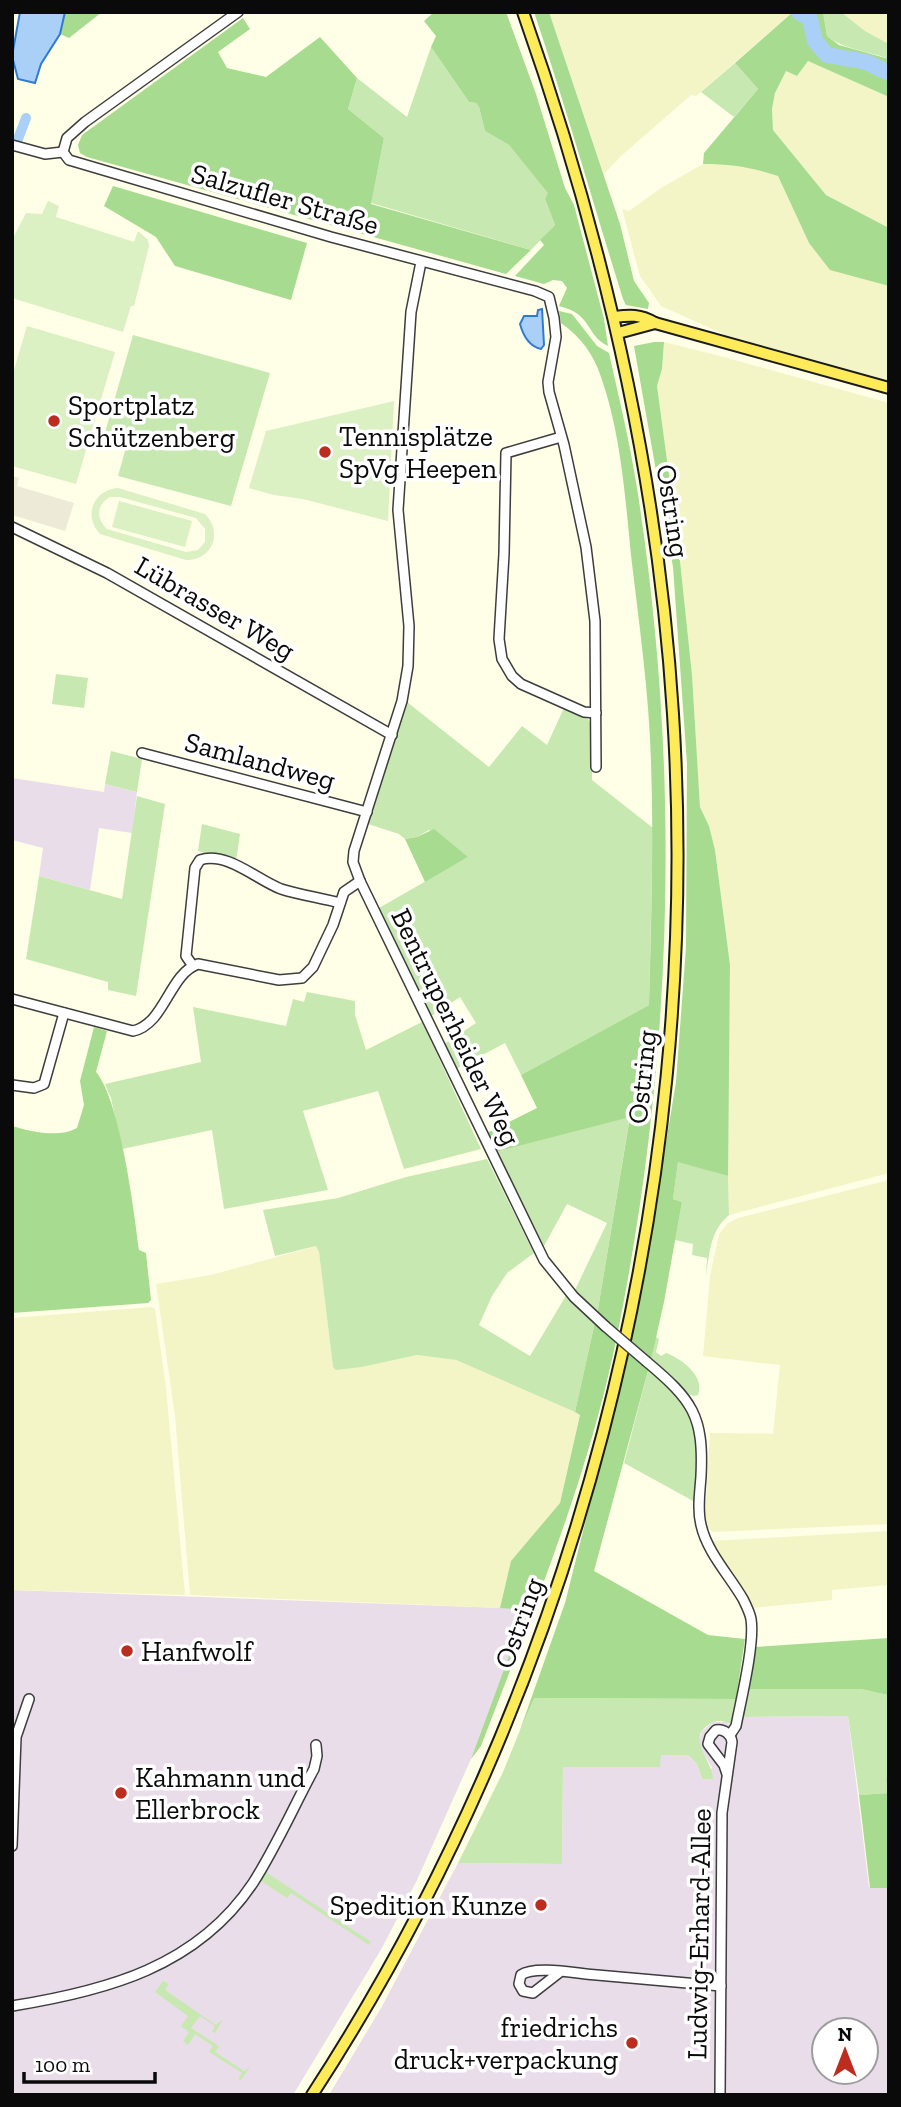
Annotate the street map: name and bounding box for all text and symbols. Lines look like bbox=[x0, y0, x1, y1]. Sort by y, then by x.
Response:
street label: Salzufler Straße bbox=[188, 156, 382, 242]
place label: Sportplatz Schützenberg bbox=[68, 389, 235, 454]
marker: Sportplatz Schützenberg bbox=[46, 413, 62, 429]
place label: Tennisplätze SpVg Heepen bbox=[339, 420, 497, 485]
marker: Tennisplätze SpVg Heepen bbox=[317, 444, 333, 460]
street label: Ostring bbox=[649, 462, 697, 560]
street label: Lübrasser Weg bbox=[129, 549, 301, 667]
street label: Samlandweg bbox=[181, 725, 339, 797]
street label: Bentruperheider Weg bbox=[384, 903, 528, 1151]
street label: Ostring bbox=[621, 1029, 663, 1125]
street label: Ostring bbox=[487, 1573, 551, 1673]
place label: Hanfwolf bbox=[141, 1635, 254, 1668]
marker: Hanfwolf bbox=[119, 1643, 135, 1659]
place label: Kahmann und Ellerbrock bbox=[135, 1761, 305, 1826]
marker: Kahmann und Ellerbrock bbox=[113, 1785, 129, 1801]
street label: Ludwig-Erhard-Allee bbox=[680, 1808, 718, 2060]
place label: Spedition Kunze bbox=[330, 1889, 527, 1922]
marker: Spedition Kunze bbox=[533, 1897, 549, 1913]
place label: friedrichs druck+verpackung bbox=[394, 2011, 618, 2076]
north arrow bbox=[810, 2016, 880, 2086]
text: N bbox=[838, 2023, 852, 2046]
marker: friedrichs druck+verpackung bbox=[624, 2035, 640, 2051]
scale bar bbox=[24, 2040, 156, 2084]
text: 100 m bbox=[35, 2052, 90, 2077]

